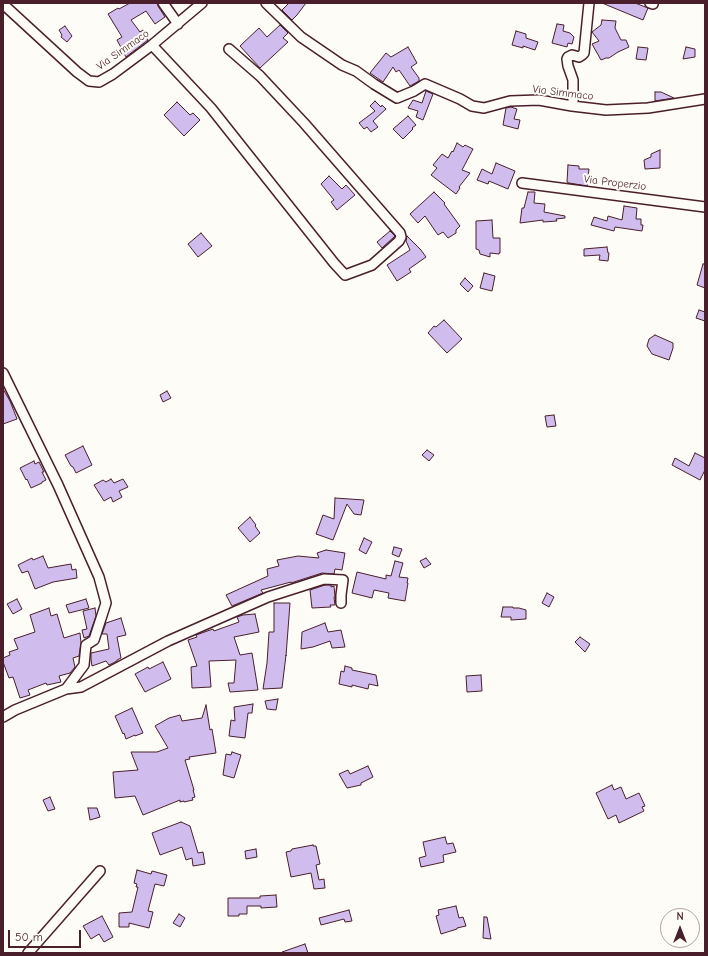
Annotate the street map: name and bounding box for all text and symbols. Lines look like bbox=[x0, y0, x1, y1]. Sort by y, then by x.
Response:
street label: Via Simmaco bbox=[94, 27, 152, 73]
street label: Via Simmaco bbox=[532, 83, 594, 103]
street label: Via Properzio bbox=[583, 173, 647, 193]
north arrow bbox=[660, 908, 700, 948]
text: N bbox=[676, 910, 684, 923]
scale bar bbox=[10, 922, 83, 948]
text: 50 m bbox=[15, 930, 43, 944]

